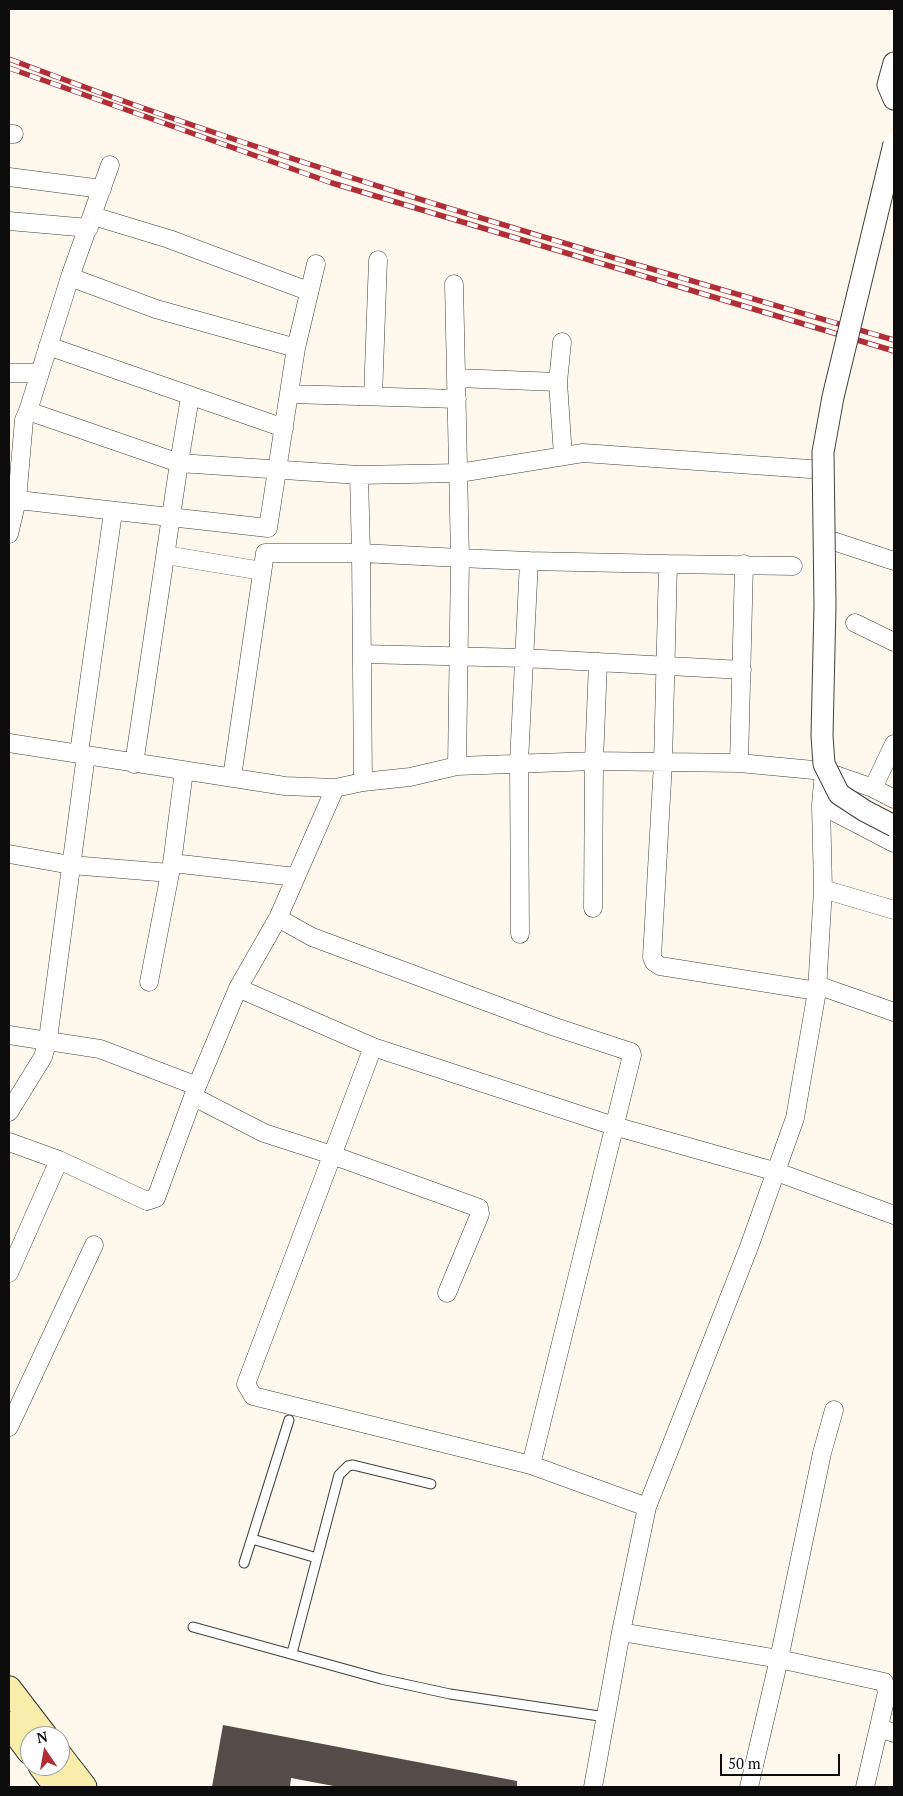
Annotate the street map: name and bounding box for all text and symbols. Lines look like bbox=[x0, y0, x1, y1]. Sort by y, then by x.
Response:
north arrow bbox=[20, 1726, 70, 1776]
text: N bbox=[35, 1726, 49, 1747]
scale bar bbox=[723, 1744, 843, 1776]
text: 50 m bbox=[728, 1753, 761, 1773]

